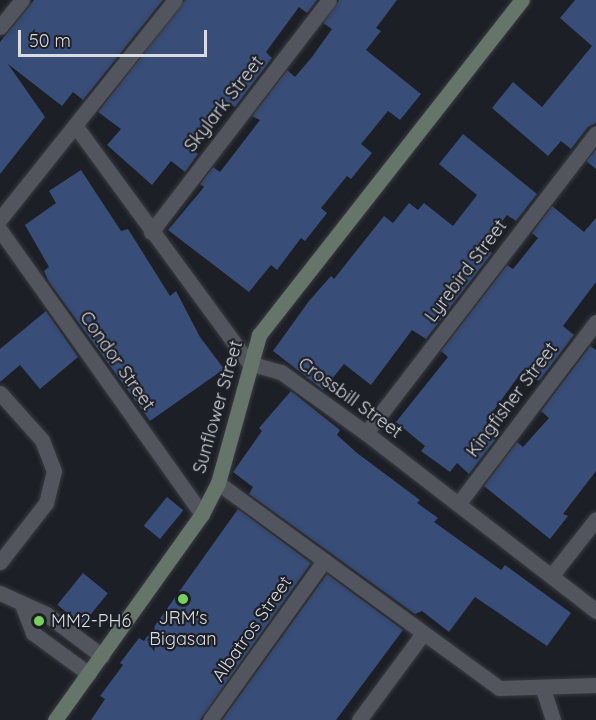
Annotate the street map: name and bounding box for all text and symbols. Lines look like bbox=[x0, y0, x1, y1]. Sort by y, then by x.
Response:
scale bar bbox=[21, 18, 210, 56]
text: 50 m bbox=[29, 29, 71, 52]
street label: Skylark Street bbox=[180, 52, 268, 156]
street label: Lyrebird Street bbox=[421, 216, 511, 326]
street label: Condor Street bbox=[75, 307, 159, 415]
street label: Sunflower Street bbox=[189, 338, 247, 476]
street label: Kingfisher Street bbox=[462, 338, 562, 462]
street label: Crossbill Street bbox=[294, 353, 406, 443]
street label: Albatros Street bbox=[208, 572, 296, 686]
marker: JRM's Bigasan bbox=[176, 592, 190, 606]
place label: JRM's Bigasan bbox=[149, 608, 217, 650]
place label: MM2-PH6 bbox=[51, 610, 131, 632]
marker: MM2-PH6 bbox=[32, 614, 46, 628]

